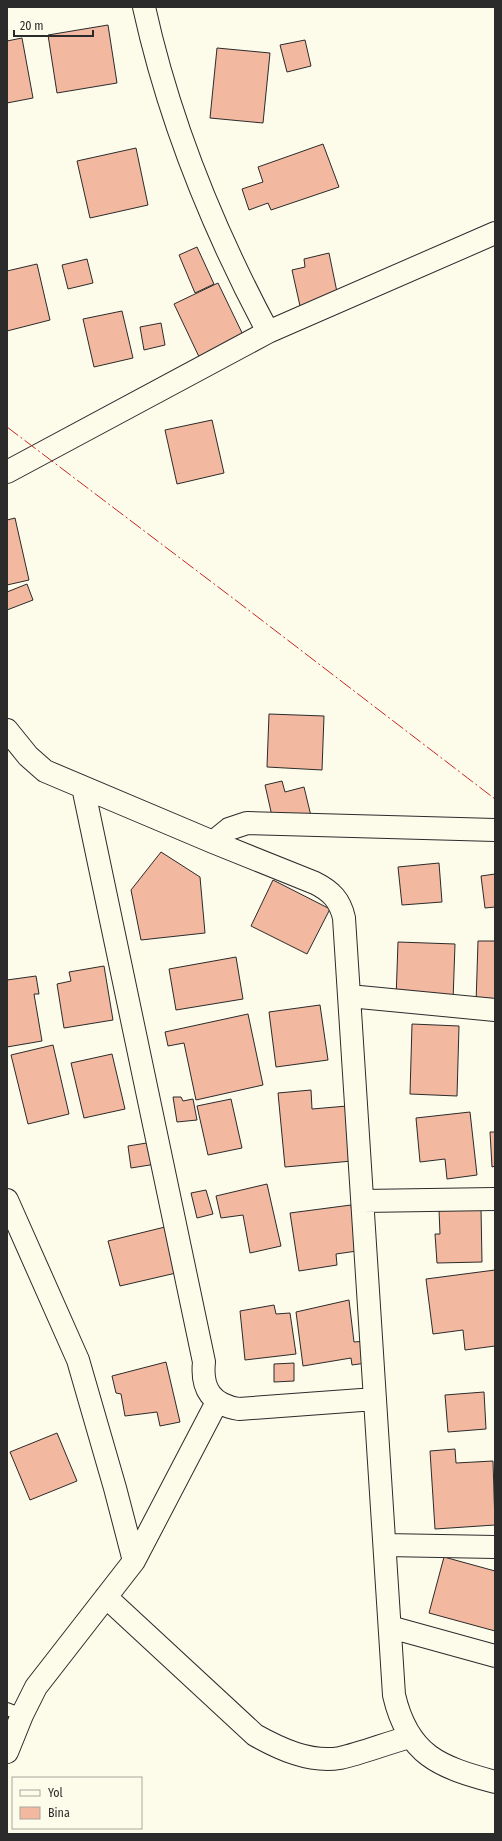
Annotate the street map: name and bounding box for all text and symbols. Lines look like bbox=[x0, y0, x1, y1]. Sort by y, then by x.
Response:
scale bar bbox=[14, 12, 93, 38]
text: 20 m bbox=[20, 19, 44, 33]
legend bbox=[12, 1777, 142, 1829]
text: Yol bbox=[48, 1786, 63, 1800]
text: Bina bbox=[48, 1806, 70, 1820]

